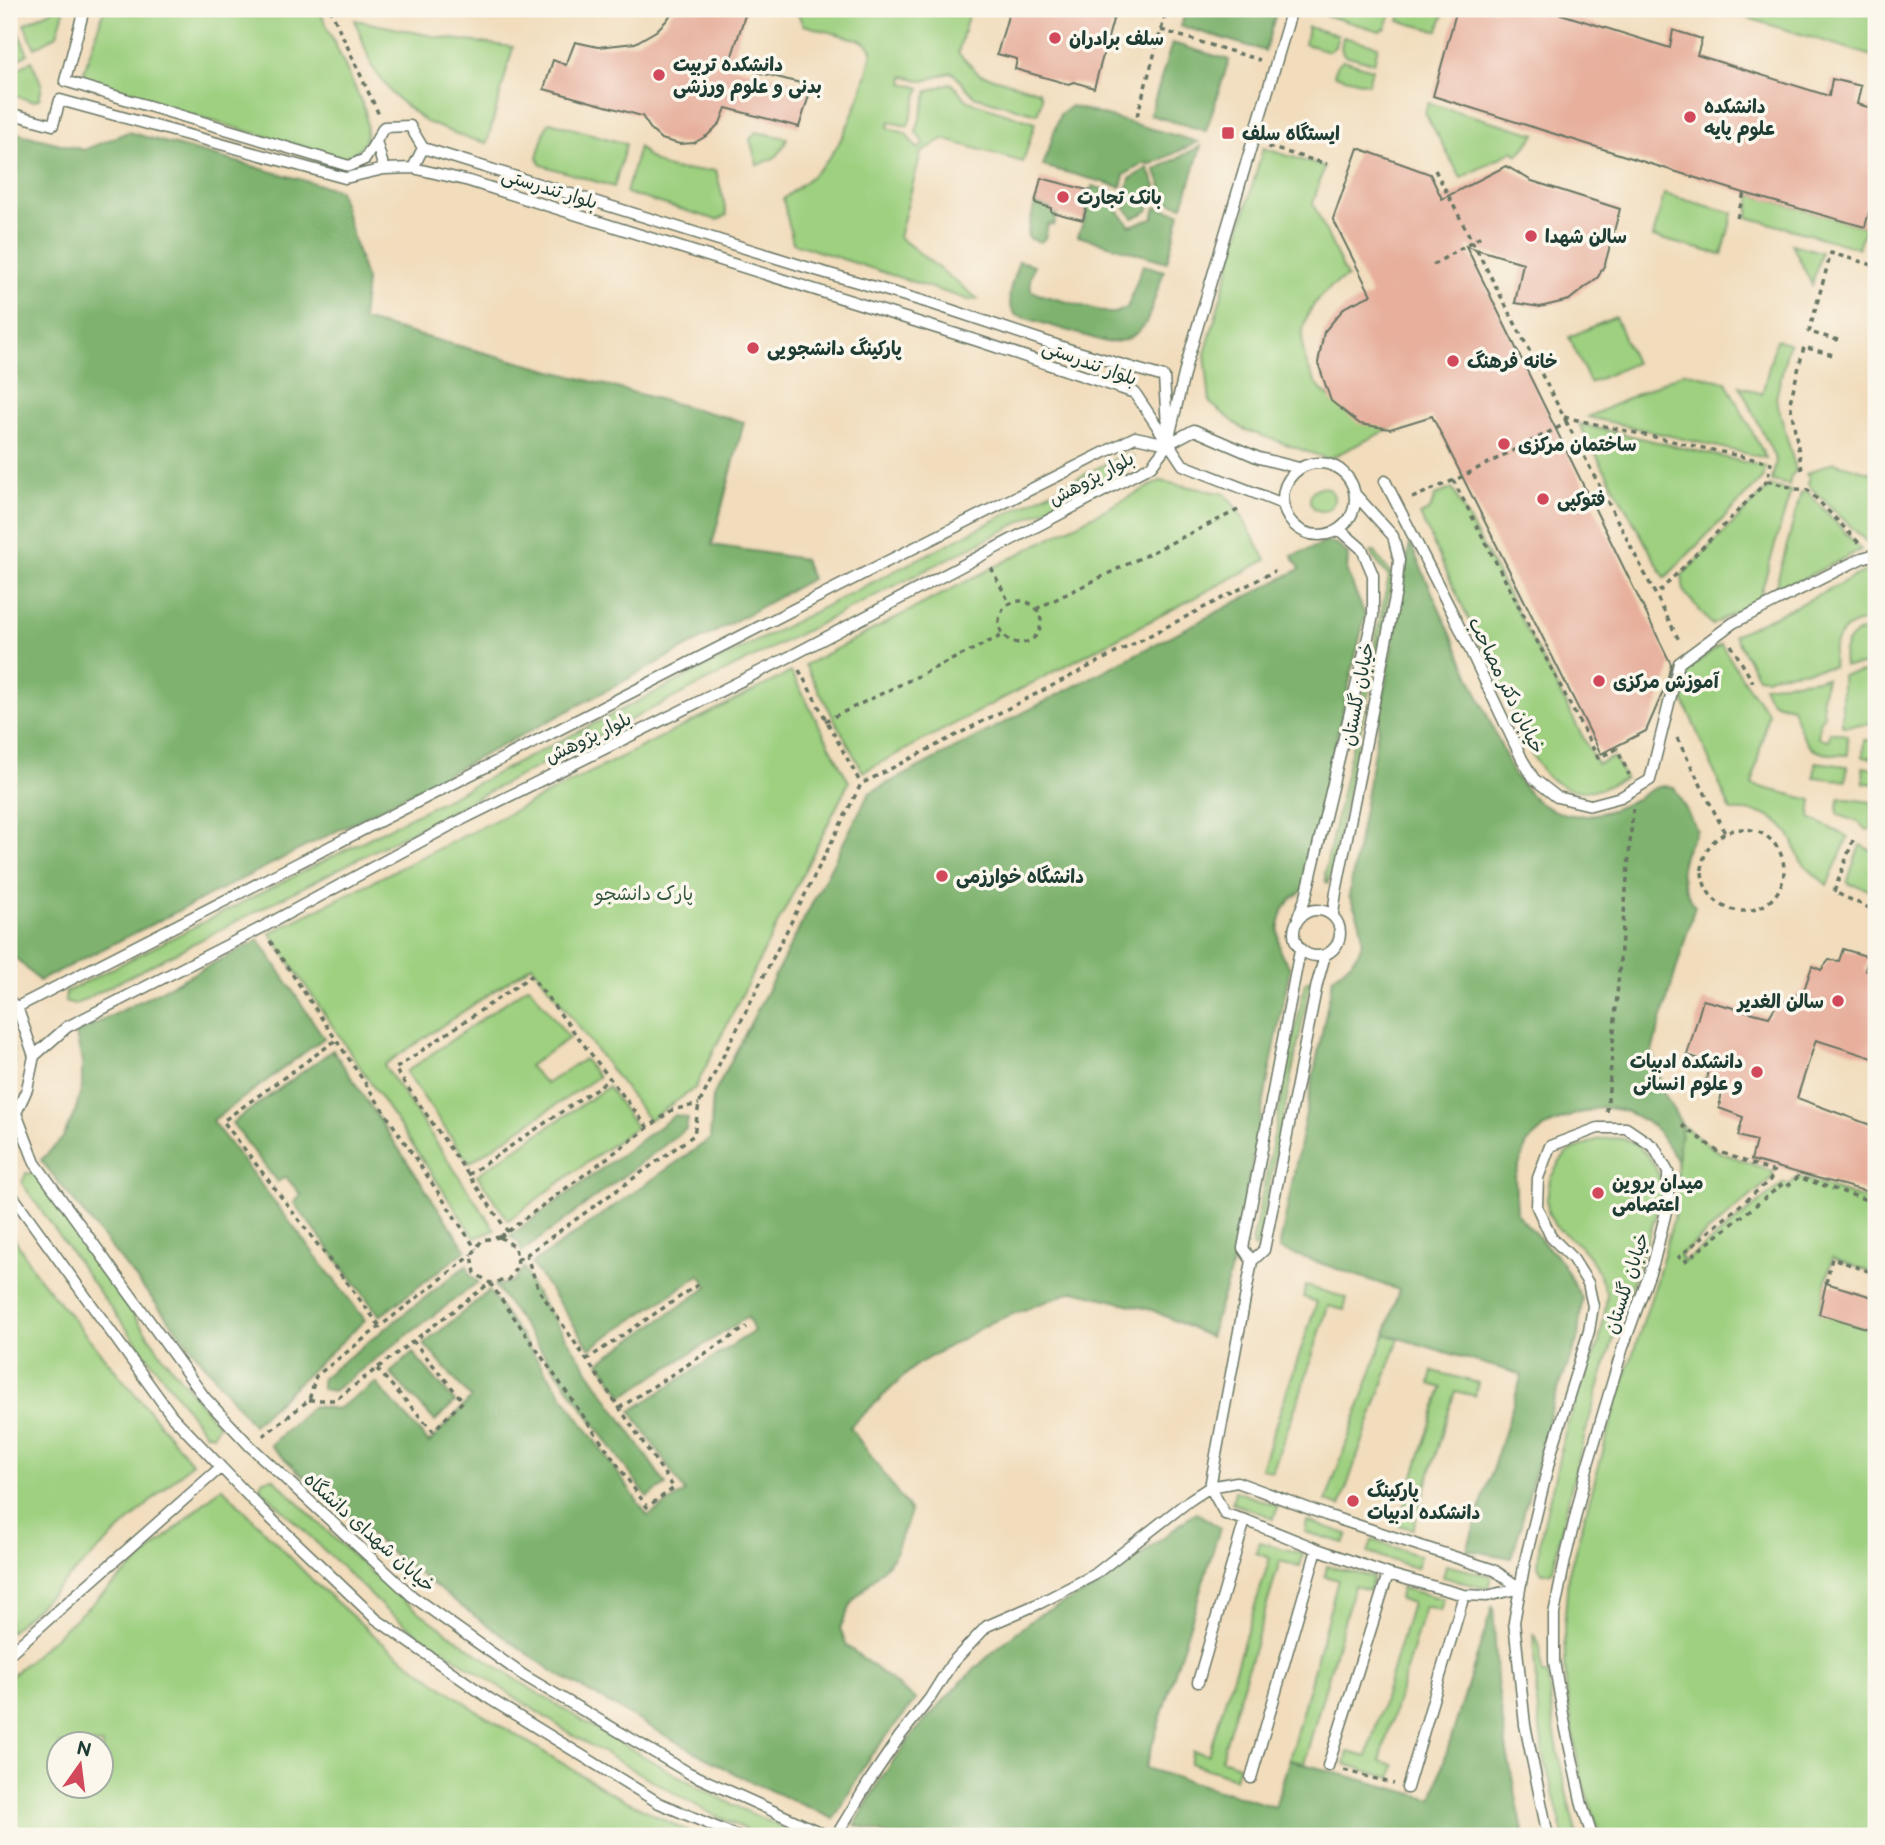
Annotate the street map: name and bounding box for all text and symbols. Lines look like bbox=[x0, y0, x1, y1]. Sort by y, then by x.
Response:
place label: سلف برادران bbox=[1069, 28, 1164, 51]
marker: سلف برادران bbox=[1047, 30, 1063, 46]
place label: دانشکده تربیت بدنی و علوم ورزشی bbox=[673, 54, 822, 101]
marker: دانشکده تربیت بدنی و علوم ورزشی bbox=[651, 67, 667, 83]
place label: دانشکده علوم پایه bbox=[1704, 96, 1775, 143]
marker: دانشکده علوم پایه bbox=[1682, 109, 1698, 125]
place label: ایستگاه سلف bbox=[1242, 122, 1340, 146]
marker: ایستگاه سلف bbox=[1220, 125, 1236, 141]
street label: بلوار تندرستی bbox=[499, 164, 600, 215]
place label: بانک تجارت bbox=[1077, 187, 1162, 210]
marker: بانک تجارت bbox=[1055, 189, 1071, 205]
place label: سالن شهدا bbox=[1545, 226, 1627, 249]
marker: سالن شهدا bbox=[1523, 228, 1539, 244]
street label: بلوار تندرستی bbox=[1039, 336, 1140, 391]
place label: پارکینگ دانشجویی bbox=[767, 337, 902, 361]
marker: پارکینگ دانشجویی bbox=[745, 340, 761, 356]
place label: خانه فرهنگ bbox=[1467, 350, 1558, 374]
marker: خانه فرهنگ bbox=[1445, 353, 1461, 369]
place label: ساختمان مرکزی bbox=[1518, 434, 1637, 457]
marker: ساختمان مرکزی bbox=[1496, 436, 1512, 452]
street label: بلوار پژوهش bbox=[1045, 447, 1138, 511]
place label: فتوکپی bbox=[1557, 489, 1605, 512]
marker: فتوکپی bbox=[1535, 491, 1551, 507]
street label: خیابان دکتر مصاحب bbox=[1463, 614, 1549, 758]
street label: خیابان گلستان bbox=[1337, 640, 1380, 748]
place label: آموزش مرکزی bbox=[1613, 671, 1720, 694]
marker: آموزش مرکزی bbox=[1591, 673, 1607, 689]
street label: بلوار پژوهش bbox=[542, 708, 636, 769]
place label: دانشگاه خوارزمی bbox=[956, 865, 1084, 889]
marker: دانشگاه خوارزمی bbox=[934, 868, 950, 884]
park label: پارک دانشجو bbox=[594, 883, 693, 906]
place label: سالن الغدیر bbox=[1736, 991, 1824, 1014]
marker: سالن الغدیر bbox=[1830, 993, 1846, 1009]
place label: دانشکده ادبیات و علوم انسانی bbox=[1630, 1051, 1743, 1098]
marker: دانشکده ادبیات و علوم انسانی bbox=[1749, 1064, 1765, 1080]
place label: میدان پروین اعتصامی bbox=[1612, 1172, 1704, 1217]
marker: میدان پروین اعتصامی bbox=[1590, 1185, 1606, 1201]
street label: خیابان گلستان bbox=[1600, 1230, 1655, 1337]
street label: خیابان شهدای دانشگاه bbox=[299, 1468, 439, 1598]
place label: پارکینگ دانشکده ادبیات bbox=[1367, 1479, 1480, 1525]
marker: پارکینگ دانشکده ادبیات bbox=[1345, 1493, 1361, 1509]
north arrow bbox=[46, 1730, 116, 1800]
text: N bbox=[74, 1737, 93, 1763]

